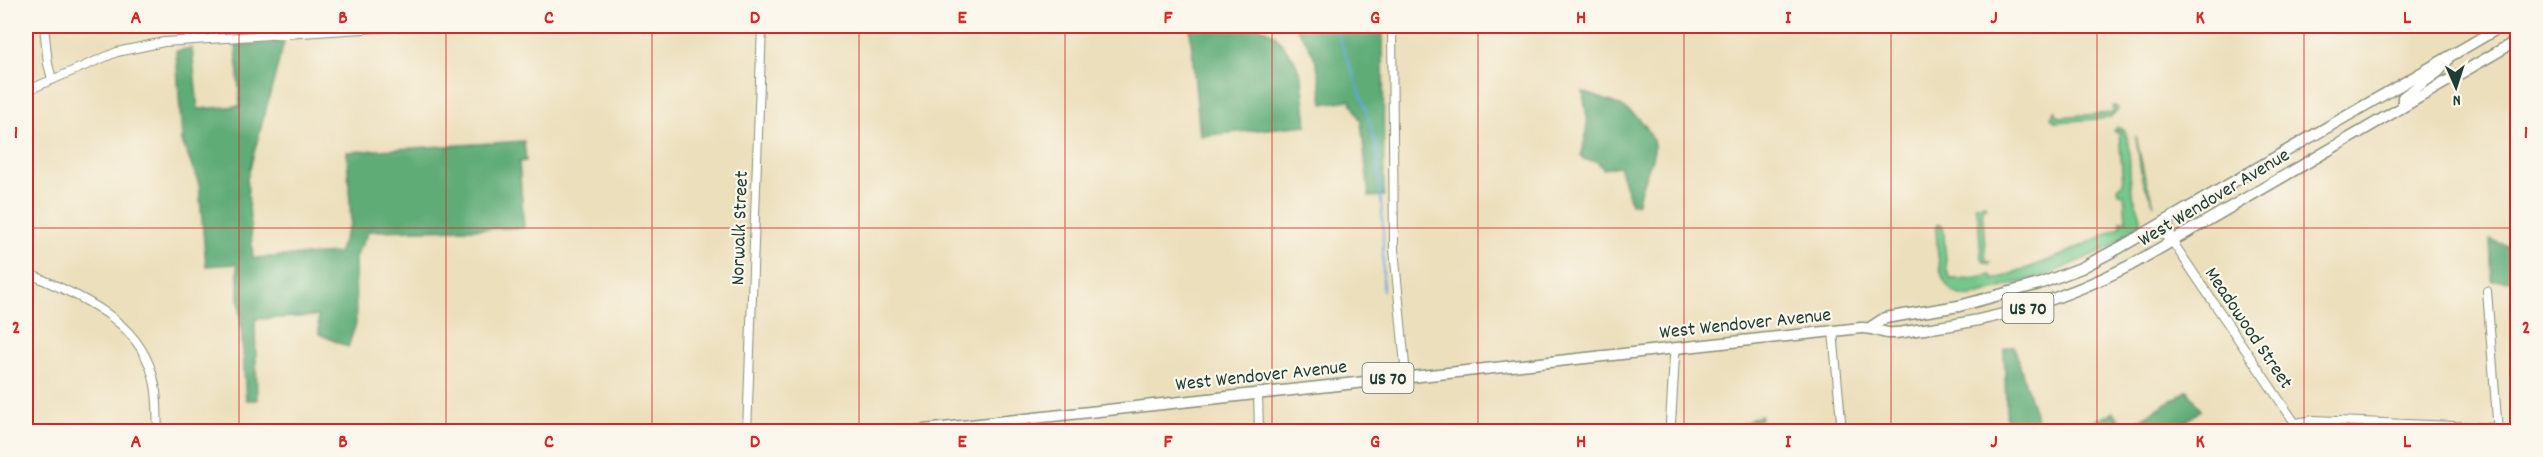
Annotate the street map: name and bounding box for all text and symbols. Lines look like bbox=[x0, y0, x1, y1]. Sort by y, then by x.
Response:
text: A bbox=[131, 5, 142, 33]
text: B bbox=[338, 5, 348, 33]
text: C bbox=[544, 5, 554, 33]
text: D bbox=[750, 5, 761, 33]
text: E bbox=[957, 5, 967, 33]
text: F bbox=[1164, 5, 1174, 33]
text: G bbox=[1370, 5, 1380, 33]
text: H bbox=[1576, 5, 1586, 33]
text: I bbox=[1785, 5, 1792, 33]
text: J bbox=[1990, 5, 1998, 33]
text: K bbox=[2195, 5, 2205, 33]
text: L bbox=[2403, 5, 2412, 33]
north arrow bbox=[2426, 57, 2486, 117]
text: N bbox=[2452, 88, 2461, 111]
text: 1 bbox=[14, 120, 18, 148]
text: 1 bbox=[2524, 120, 2528, 148]
street label: West Wendover Avenue bbox=[2133, 142, 2296, 255]
street label: Norwalk Street bbox=[725, 170, 757, 286]
street label: Meadowood Street bbox=[2196, 262, 2299, 395]
road number: US 70 bbox=[2002, 293, 2054, 323]
street label: West Wendover Avenue bbox=[1658, 302, 1833, 348]
text: 2 bbox=[12, 315, 20, 343]
text: 2 bbox=[2522, 315, 2530, 343]
street label: West Wendover Avenue bbox=[1174, 354, 1349, 400]
road number: US 70 bbox=[1362, 363, 1414, 393]
text: A bbox=[131, 429, 142, 457]
text: B bbox=[338, 429, 348, 457]
text: C bbox=[544, 429, 554, 457]
text: D bbox=[750, 429, 761, 457]
text: E bbox=[957, 429, 967, 457]
text: F bbox=[1164, 429, 1174, 457]
text: G bbox=[1370, 429, 1380, 457]
text: H bbox=[1576, 429, 1586, 457]
text: I bbox=[1785, 429, 1792, 457]
text: J bbox=[1990, 429, 1998, 457]
text: K bbox=[2195, 429, 2205, 457]
text: L bbox=[2403, 429, 2412, 457]

